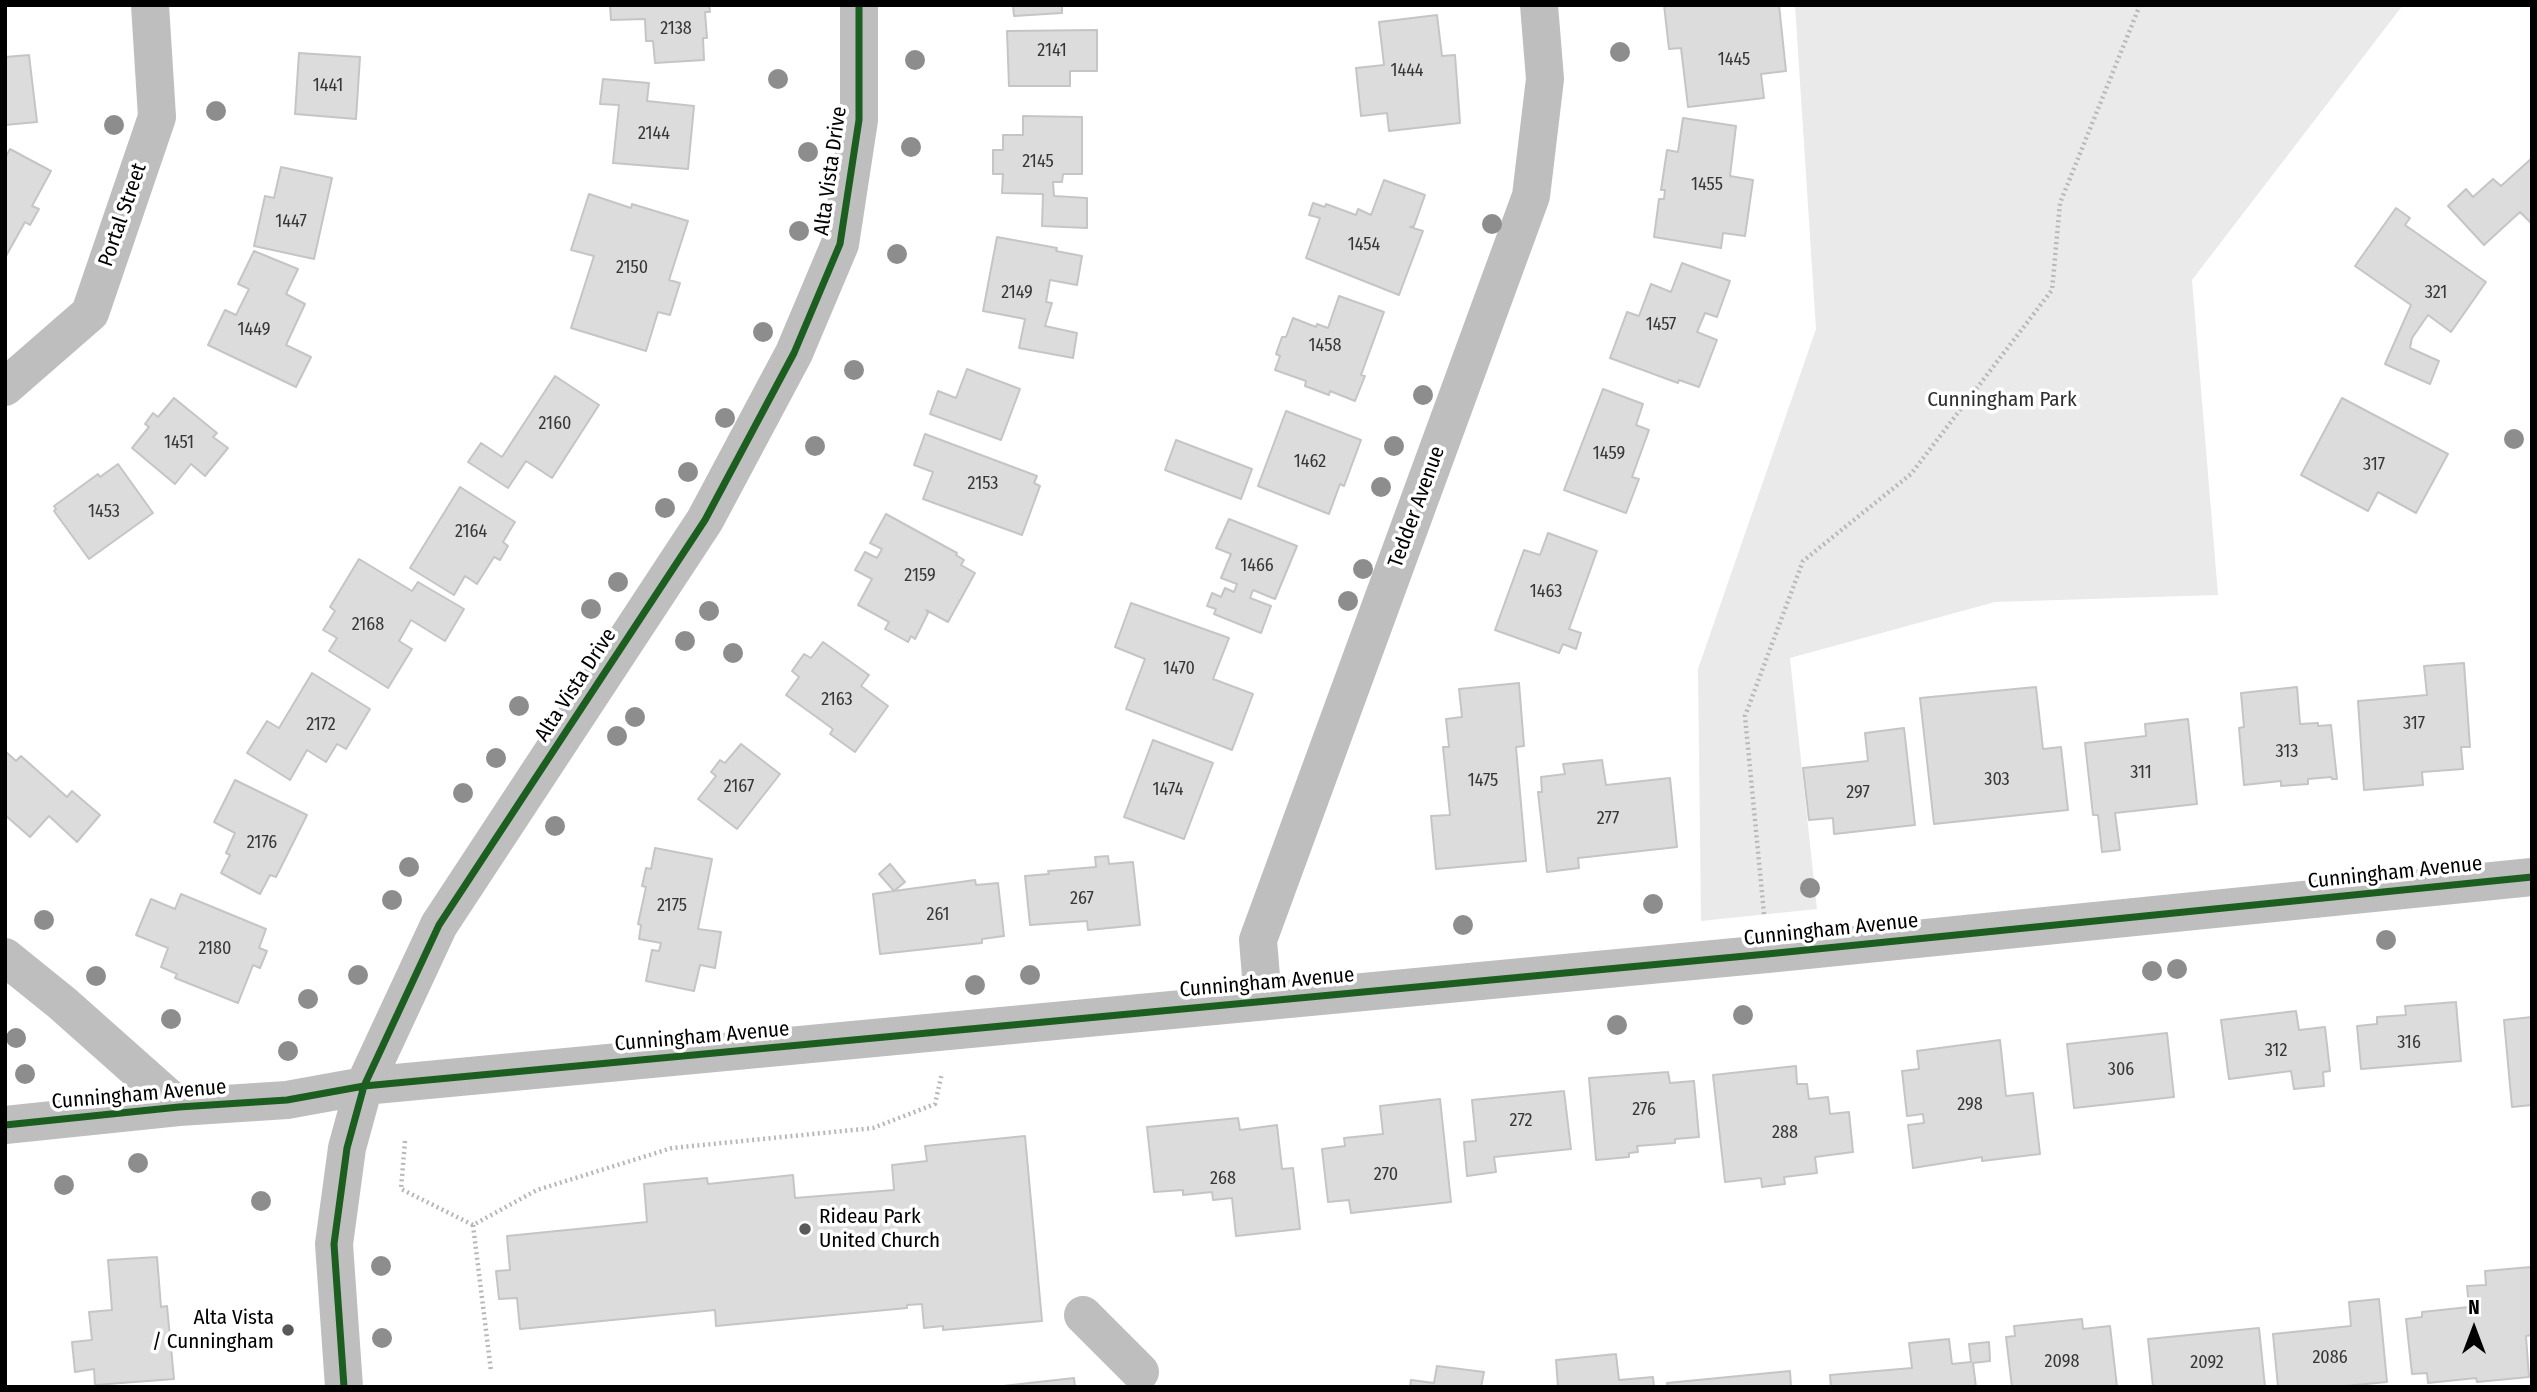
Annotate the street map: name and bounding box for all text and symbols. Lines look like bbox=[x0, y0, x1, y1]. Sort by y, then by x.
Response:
house number: 2138 bbox=[660, 18, 692, 40]
house number: 2141 bbox=[1037, 40, 1067, 62]
house number: 1445 bbox=[1718, 49, 1750, 71]
house number: 1444 bbox=[1390, 60, 1424, 82]
house number: 1441 bbox=[313, 75, 343, 97]
street label: Alta Vista Drive bbox=[809, 105, 853, 237]
house number: 2144 bbox=[638, 123, 670, 145]
house number: 2145 bbox=[1022, 151, 1054, 173]
street label: Portal Street bbox=[94, 160, 152, 270]
house number: 1455 bbox=[1691, 174, 1723, 196]
house number: 1447 bbox=[275, 211, 307, 233]
house number: 1454 bbox=[1348, 234, 1380, 256]
house number: 2150 bbox=[616, 257, 648, 279]
house number: 2149 bbox=[1001, 282, 1033, 304]
house number: 321 bbox=[2425, 282, 2447, 304]
house number: 1457 bbox=[1646, 314, 1676, 336]
house number: 1449 bbox=[238, 319, 270, 341]
house number: 1458 bbox=[1309, 335, 1341, 357]
park label: Cunningham Park bbox=[1927, 387, 2077, 413]
house number: 2160 bbox=[539, 413, 571, 435]
house number: 1451 bbox=[164, 432, 194, 454]
street label: Tedder Avenue bbox=[1383, 443, 1451, 571]
house number: 1459 bbox=[1593, 443, 1625, 465]
house number: 1462 bbox=[1294, 451, 1326, 473]
house number: 317 bbox=[2363, 454, 2385, 476]
house number: 2153 bbox=[968, 473, 998, 495]
house number: 1453 bbox=[88, 501, 120, 523]
house number: 2164 bbox=[455, 521, 487, 543]
house number: 1466 bbox=[1240, 555, 1274, 577]
house number: 2159 bbox=[904, 565, 936, 587]
house number: 1463 bbox=[1530, 581, 1562, 603]
house number: 2168 bbox=[352, 614, 384, 636]
street label: Alta Vista Drive bbox=[530, 624, 622, 746]
house number: 1470 bbox=[1163, 658, 1195, 680]
house number: 2163 bbox=[821, 689, 853, 711]
house number: 317 bbox=[2403, 713, 2425, 735]
house number: 2172 bbox=[306, 714, 336, 736]
house number: 313 bbox=[2276, 741, 2298, 763]
house number: 311 bbox=[2130, 762, 2152, 784]
house number: 303 bbox=[1984, 769, 2010, 791]
house number: 1475 bbox=[1468, 770, 1498, 792]
house number: 2167 bbox=[724, 776, 754, 798]
house number: 1474 bbox=[1153, 779, 1183, 801]
house number: 297 bbox=[1846, 782, 1870, 804]
house number: 277 bbox=[1597, 808, 1619, 830]
house number: 2176 bbox=[247, 832, 277, 854]
street label: Cunningham Avenue bbox=[2307, 851, 2483, 895]
house number: 267 bbox=[1070, 888, 1094, 910]
house number: 2175 bbox=[657, 895, 687, 917]
house number: 261 bbox=[926, 904, 950, 926]
street label: Cunningham Avenue bbox=[1743, 908, 1919, 952]
house number: 2180 bbox=[199, 938, 231, 960]
street label: Cunningham Avenue bbox=[1179, 963, 1355, 1003]
street label: Cunningham Avenue bbox=[614, 1017, 790, 1057]
house number: 316 bbox=[2397, 1032, 2421, 1054]
house number: 312 bbox=[2265, 1040, 2287, 1062]
house number: 306 bbox=[2108, 1059, 2134, 1081]
street label: Cunningham Avenue bbox=[51, 1075, 227, 1115]
house number: 298 bbox=[1957, 1094, 1983, 1116]
house number: 276 bbox=[1632, 1099, 1656, 1121]
house number: 272 bbox=[1510, 1110, 1532, 1132]
house number: 288 bbox=[1772, 1122, 1798, 1144]
house number: 270 bbox=[1374, 1164, 1398, 1186]
house number: 268 bbox=[1210, 1168, 1236, 1190]
place label: Rideau Park United Church bbox=[819, 1204, 940, 1254]
marker: Rideau Park United Church bbox=[797, 1221, 813, 1237]
north arrow bbox=[2439, 1294, 2509, 1364]
text: N bbox=[2468, 1296, 2480, 1319]
place label: Alta Vista / Cunningham bbox=[152, 1305, 274, 1355]
marker: Alta Vista / Cunningham bbox=[280, 1322, 296, 1338]
house number: 2086 bbox=[2312, 1347, 2348, 1369]
house number: 2098 bbox=[2045, 1351, 2079, 1373]
house number: 2092 bbox=[2190, 1352, 2224, 1374]

